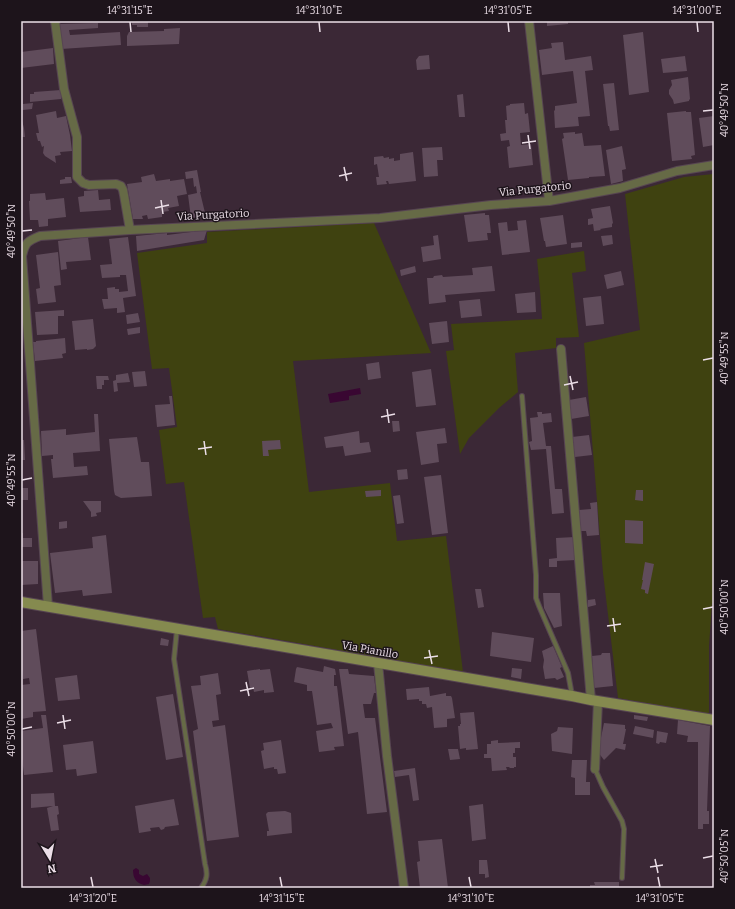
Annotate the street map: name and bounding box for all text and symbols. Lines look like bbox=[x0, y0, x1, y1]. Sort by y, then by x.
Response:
text: 14°31'15"E bbox=[107, 5, 153, 17]
text: 14°31'10"E bbox=[296, 5, 342, 17]
text: 14°31'05"E bbox=[484, 5, 532, 17]
text: 14°31'00"E bbox=[673, 5, 721, 17]
text: 40°49'50"N bbox=[719, 83, 731, 137]
street label: Via Purgatorio bbox=[498, 179, 572, 199]
text: 40°49'50"N bbox=[6, 204, 18, 258]
street label: Via Purgatorio bbox=[176, 207, 250, 223]
text: 40°49'55"N bbox=[719, 331, 731, 384]
text: 40°49'55"N bbox=[6, 453, 18, 506]
text: 40°50'00"N bbox=[719, 579, 731, 635]
street label: Via Pianillo bbox=[341, 639, 399, 661]
text: 40°50'00"N bbox=[6, 701, 18, 757]
text: 40°50'05"N bbox=[719, 829, 731, 883]
north arrow bbox=[30, 839, 70, 879]
text: N bbox=[46, 861, 57, 876]
text: 14°31'20"E bbox=[69, 893, 117, 905]
text: 14°31'15"E bbox=[259, 893, 305, 905]
text: 14°31'10"E bbox=[448, 893, 494, 905]
text: 14°31'05"E bbox=[636, 893, 684, 905]

